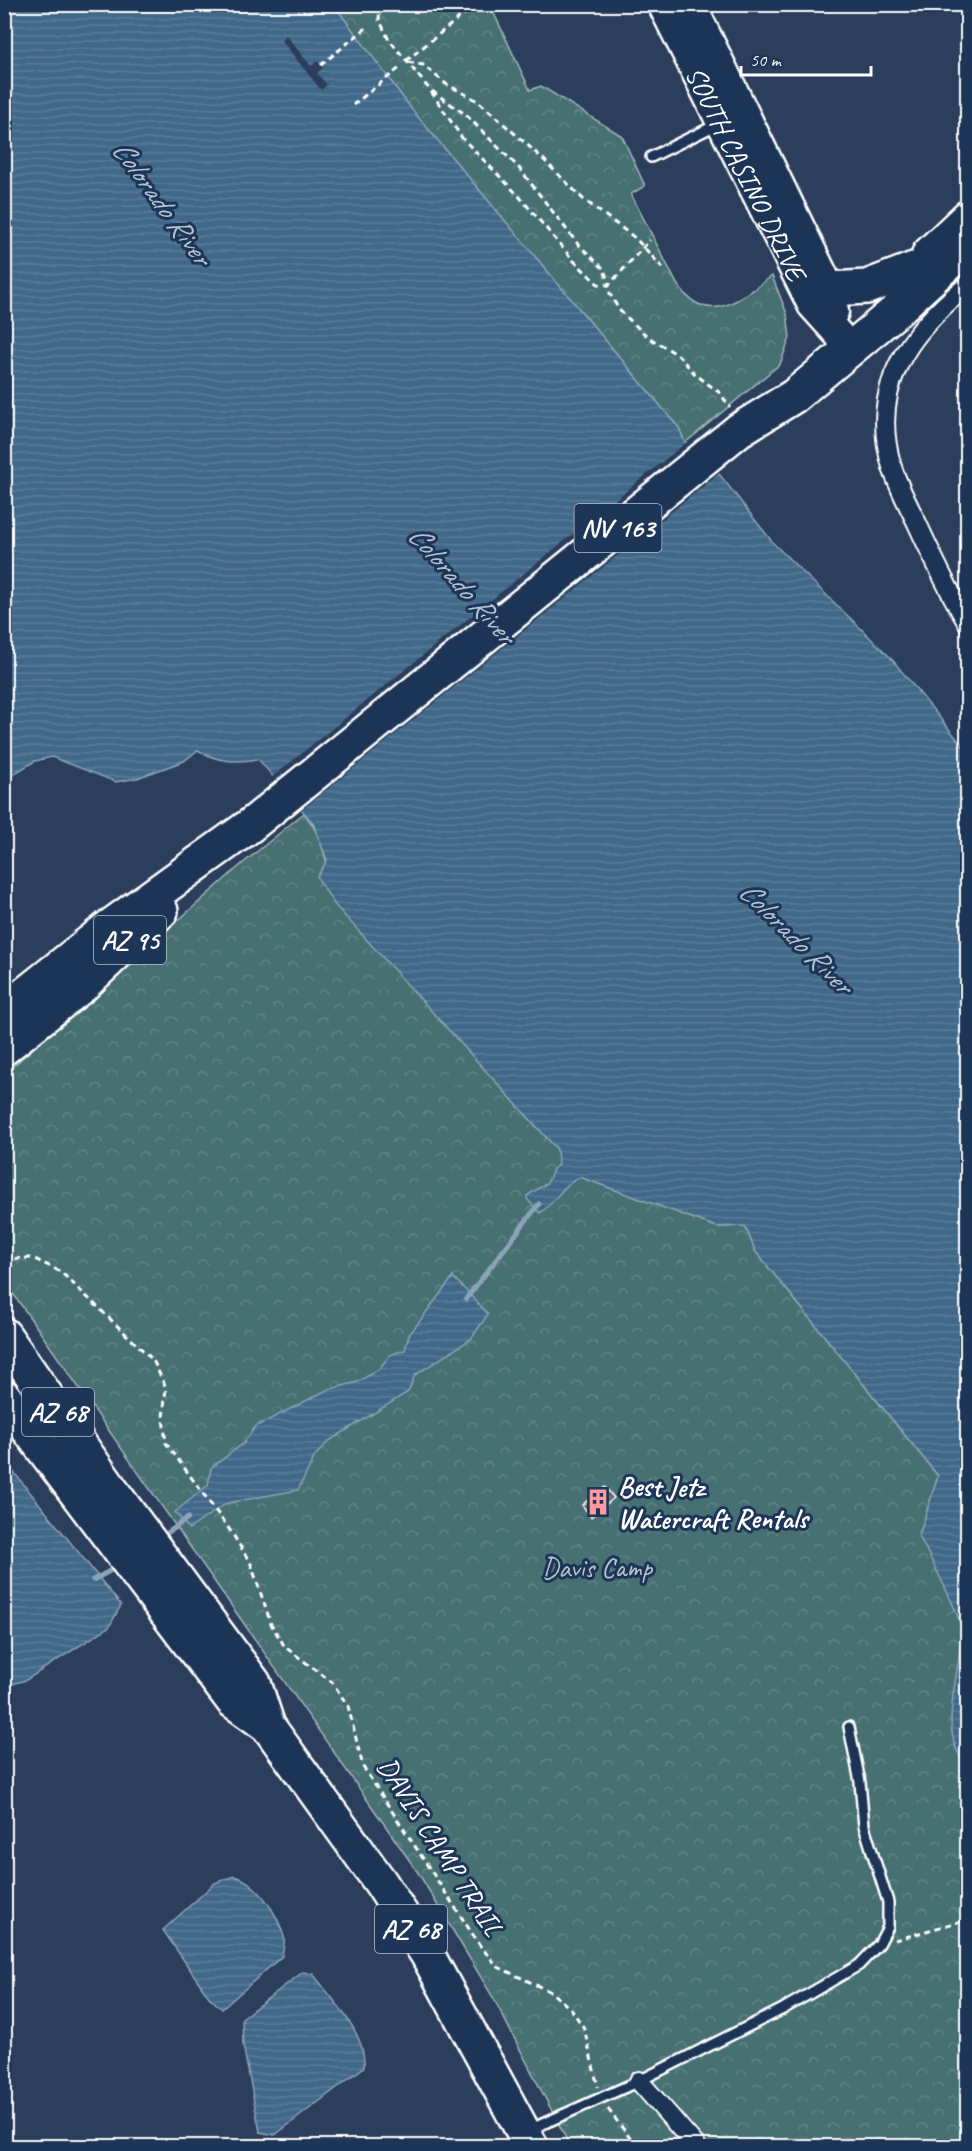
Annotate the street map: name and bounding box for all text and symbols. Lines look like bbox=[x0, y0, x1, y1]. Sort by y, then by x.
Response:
scale bar bbox=[741, 39, 872, 77]
text: 50 m bbox=[750, 49, 783, 71]
street label: SOUTH CASINO DRIVE bbox=[678, 61, 815, 289]
water label: Colorado River bbox=[104, 132, 223, 275]
road number: NV 163 bbox=[574, 504, 662, 552]
water label: Colorado River bbox=[400, 517, 527, 654]
water label: Colorado River bbox=[731, 872, 864, 1005]
road number: AZ 95 bbox=[94, 916, 166, 964]
road number: AZ 68 bbox=[22, 1388, 94, 1436]
place label: Best Jetz Watercraft Rentals bbox=[618, 1469, 811, 1536]
building icon: Best Jetz Watercraft Rentals bbox=[583, 1487, 613, 1517]
park label: Davis Camp bbox=[542, 1550, 653, 1585]
street label: DAVIS CAMP TRAIL bbox=[370, 1750, 512, 1943]
road number: AZ 68 bbox=[375, 1905, 447, 1953]

